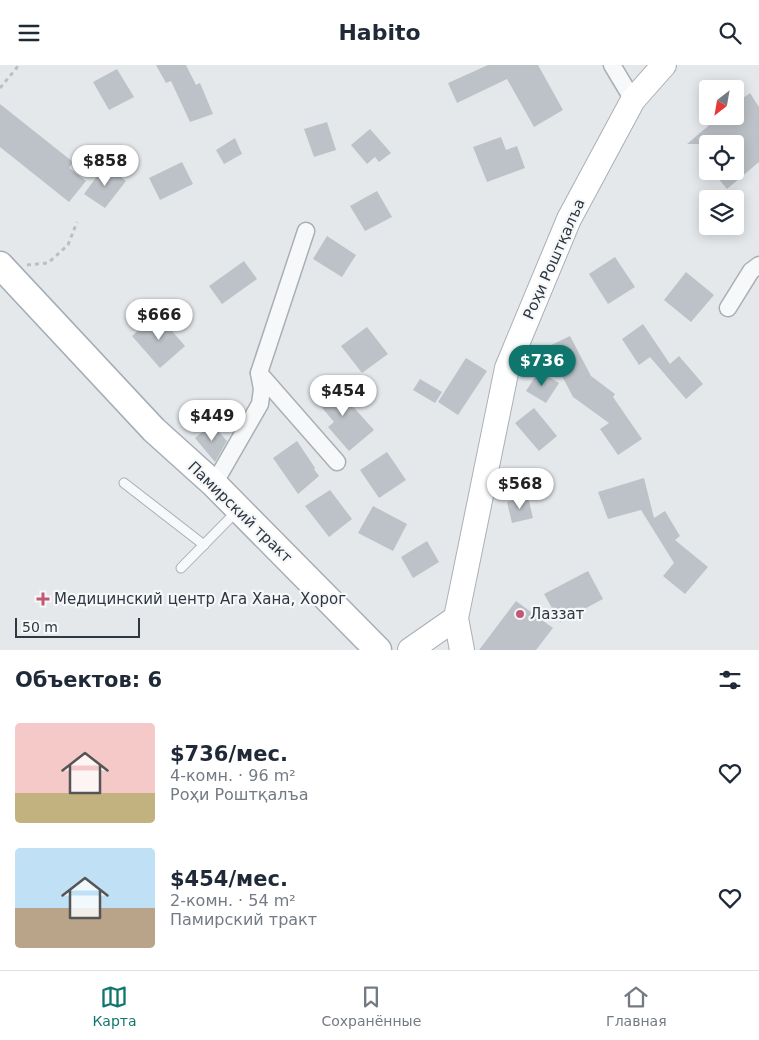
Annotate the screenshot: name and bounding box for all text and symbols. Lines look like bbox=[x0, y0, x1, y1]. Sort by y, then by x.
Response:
icon: menu bbox=[15, 19, 43, 47]
icon: search bbox=[716, 19, 744, 47]
text: Habito bbox=[338, 20, 421, 45]
north arrow bbox=[699, 80, 744, 125]
map controls bbox=[699, 80, 744, 235]
button: locate bbox=[699, 135, 744, 180]
pin: $858 bbox=[75, 145, 135, 187]
text: $858 bbox=[83, 151, 127, 170]
button: layers bbox=[699, 190, 744, 235]
street label: Роҳи Роштқалъа bbox=[519, 196, 589, 322]
pin: $666 bbox=[129, 299, 189, 341]
text: $666 bbox=[137, 305, 181, 324]
pin: $736 bbox=[512, 345, 572, 387]
text: $736 bbox=[520, 351, 564, 370]
pin: $454 bbox=[313, 375, 373, 417]
text: $454 bbox=[321, 381, 365, 400]
pin: $449 bbox=[182, 399, 242, 442]
text: $449 bbox=[190, 406, 234, 425]
street label: Памирский тракт bbox=[184, 458, 296, 567]
pin: $568 bbox=[490, 467, 550, 510]
text: $568 bbox=[498, 474, 542, 493]
place label: Медицинский центр Ага Хана, Хорог bbox=[54, 590, 346, 608]
marker: Медицинский центр Ага Хана, Хорог bbox=[36, 592, 50, 606]
place label: Лаззат bbox=[530, 605, 585, 623]
marker: Лаззат bbox=[514, 608, 526, 620]
scale bar bbox=[15, 615, 140, 638]
text: 50 m bbox=[22, 619, 58, 635]
icon: filters bbox=[716, 666, 744, 694]
text: Объектов: 6 bbox=[15, 668, 162, 692]
text: $736/мес. bbox=[170, 742, 288, 766]
icon: home bbox=[55, 743, 115, 803]
icon: heart bbox=[716, 759, 744, 787]
text: 4-комн. · 96 m² bbox=[170, 766, 296, 785]
text: Роҳи Роштқалъа bbox=[170, 785, 309, 804]
text: $454/мес. bbox=[170, 867, 288, 891]
icon: home bbox=[55, 868, 115, 928]
icon: heart bbox=[716, 884, 744, 912]
text: 2-комн. · 54 m² bbox=[170, 891, 296, 910]
text: Памирский тракт bbox=[170, 910, 317, 929]
tab: Карта bbox=[92, 983, 137, 1029]
tab: Сохранённые bbox=[321, 983, 421, 1029]
tab: Главная bbox=[606, 983, 667, 1029]

